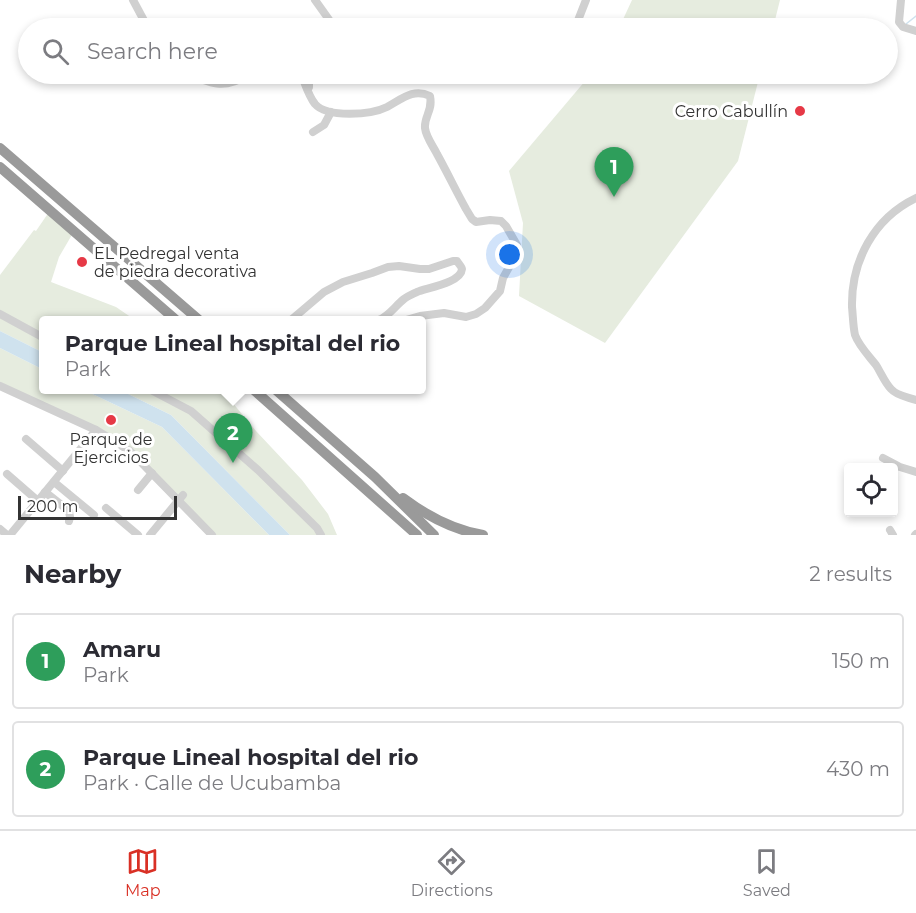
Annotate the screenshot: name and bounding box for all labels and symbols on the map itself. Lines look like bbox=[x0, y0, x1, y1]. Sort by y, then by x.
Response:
place label: Cerro Cabullín bbox=[675, 102, 788, 121]
marker: Cerro Cabullín bbox=[793, 104, 807, 118]
pin: 1 bbox=[594, 148, 634, 197]
your location bbox=[495, 240, 524, 269]
place label: EL Pedregal venta de piedra decorativa bbox=[94, 244, 257, 281]
marker: EL Pedregal venta de piedra decorativa bbox=[75, 255, 89, 269]
marker: Parque de Ejercicios bbox=[104, 413, 118, 427]
pin: 2 bbox=[214, 414, 252, 463]
place label: Parque de Ejercicios bbox=[70, 430, 152, 467]
scale bar bbox=[18, 493, 177, 520]

